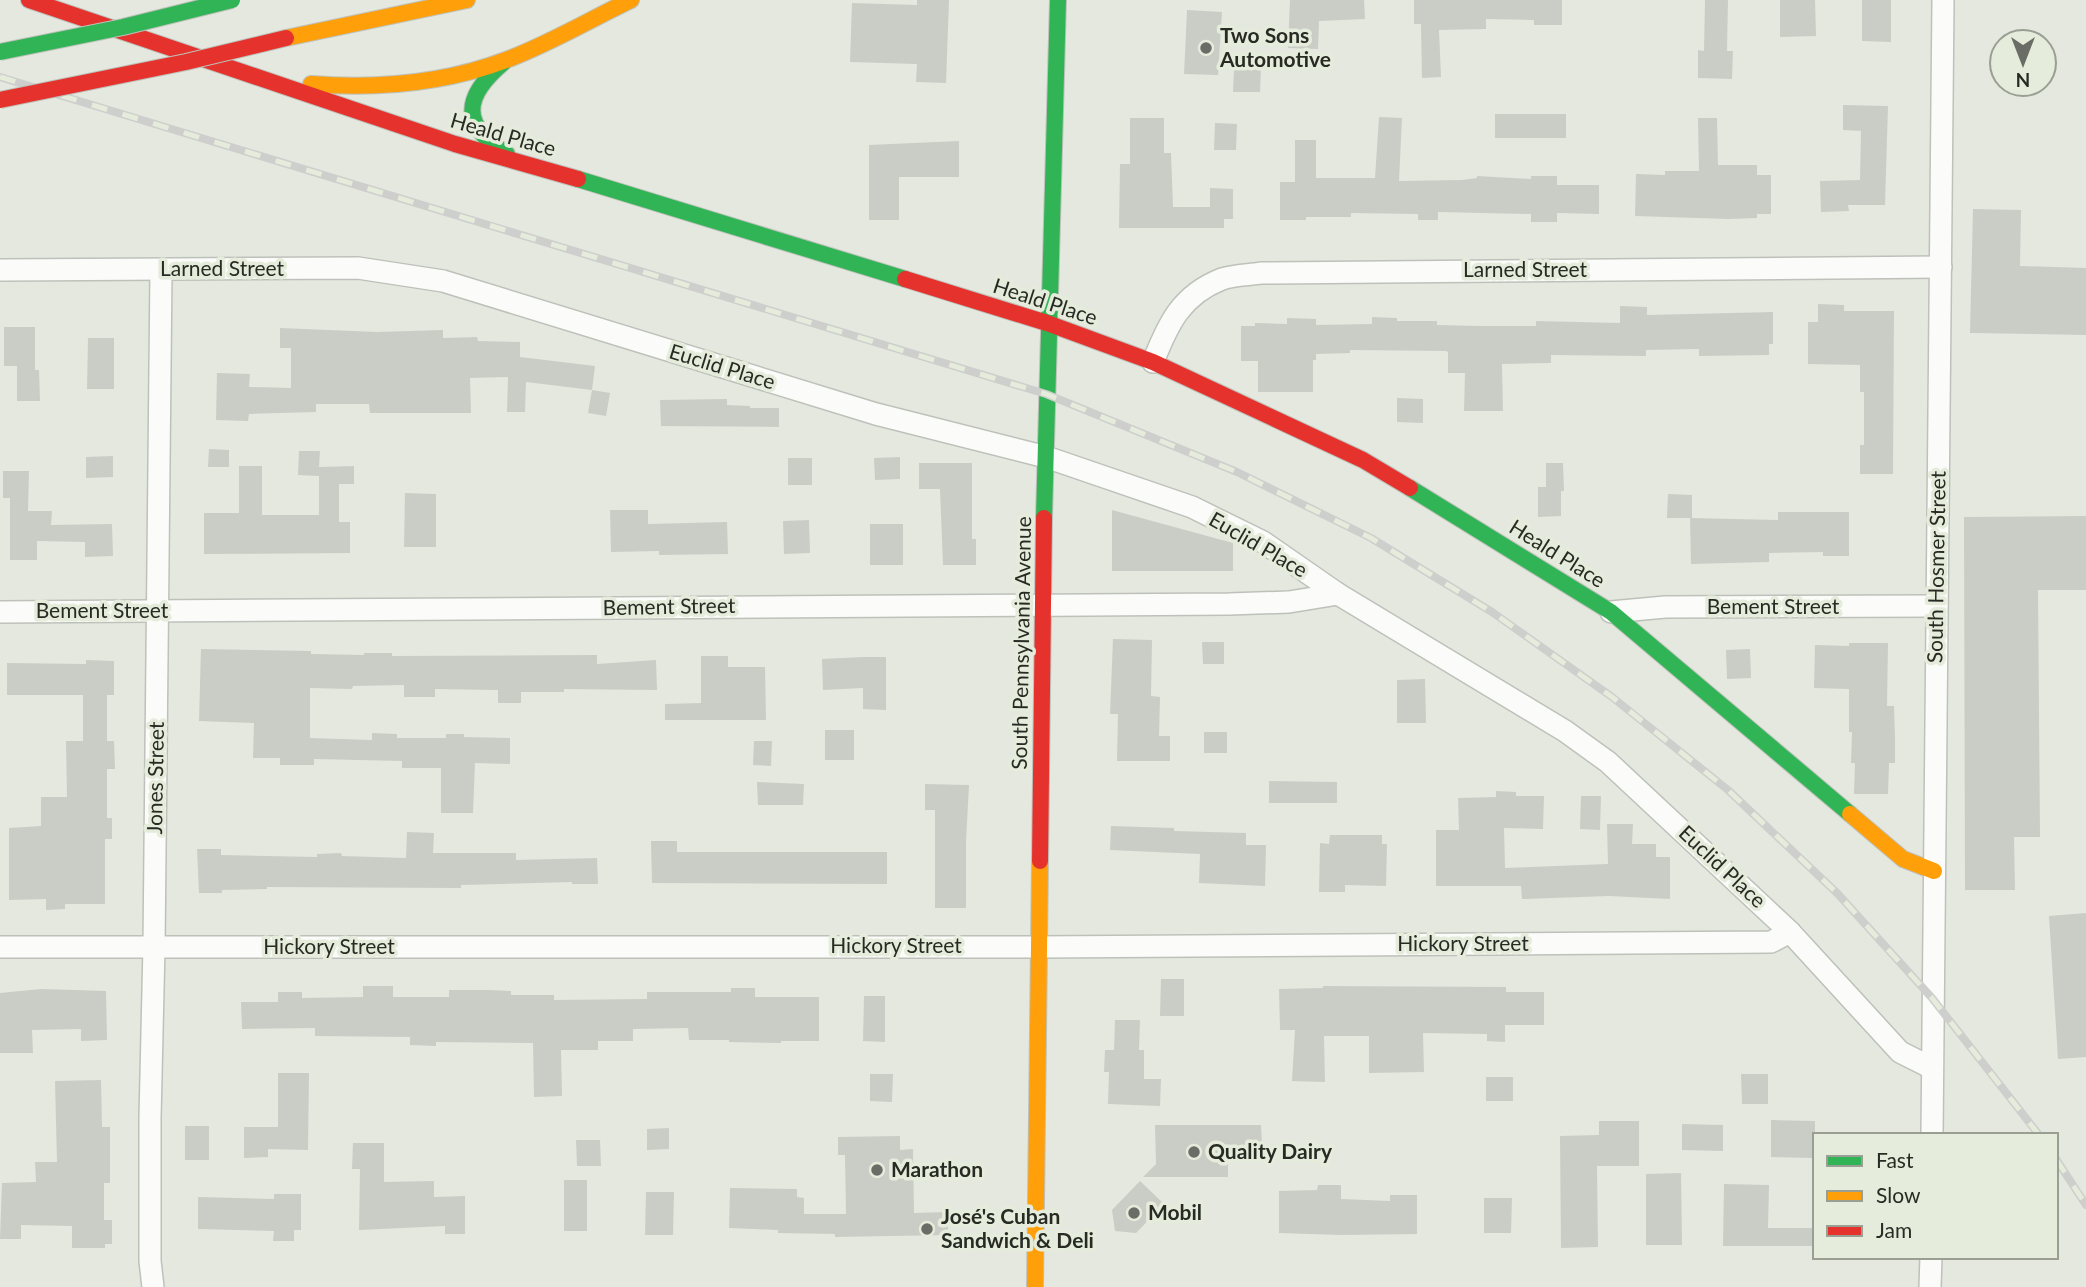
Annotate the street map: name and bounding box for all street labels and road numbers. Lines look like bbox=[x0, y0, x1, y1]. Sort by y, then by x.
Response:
street label: Heald Place bbox=[448, 107, 559, 160]
street label: Larned Street bbox=[160, 255, 285, 280]
street label: Larned Street bbox=[1463, 256, 1588, 281]
street label: Heald Place bbox=[990, 272, 1101, 329]
street label: Euclid Place bbox=[666, 338, 778, 394]
street label: South Hosmer Street bbox=[1921, 470, 1950, 663]
street label: Euclid Place bbox=[1205, 506, 1312, 582]
street label: Heald Place bbox=[1505, 513, 1610, 592]
street label: South Pennsylvania Avenue bbox=[1006, 516, 1035, 770]
street label: Bement Street bbox=[602, 592, 736, 619]
street label: Bement Street bbox=[1707, 593, 1840, 618]
street label: Bement Street bbox=[36, 597, 169, 622]
street label: Jones Street bbox=[141, 721, 168, 835]
street label: Euclid Place bbox=[1674, 819, 1772, 912]
street label: Hickory Street bbox=[1397, 930, 1529, 955]
street label: Hickory Street bbox=[830, 932, 962, 957]
street label: Hickory Street bbox=[263, 933, 395, 958]

